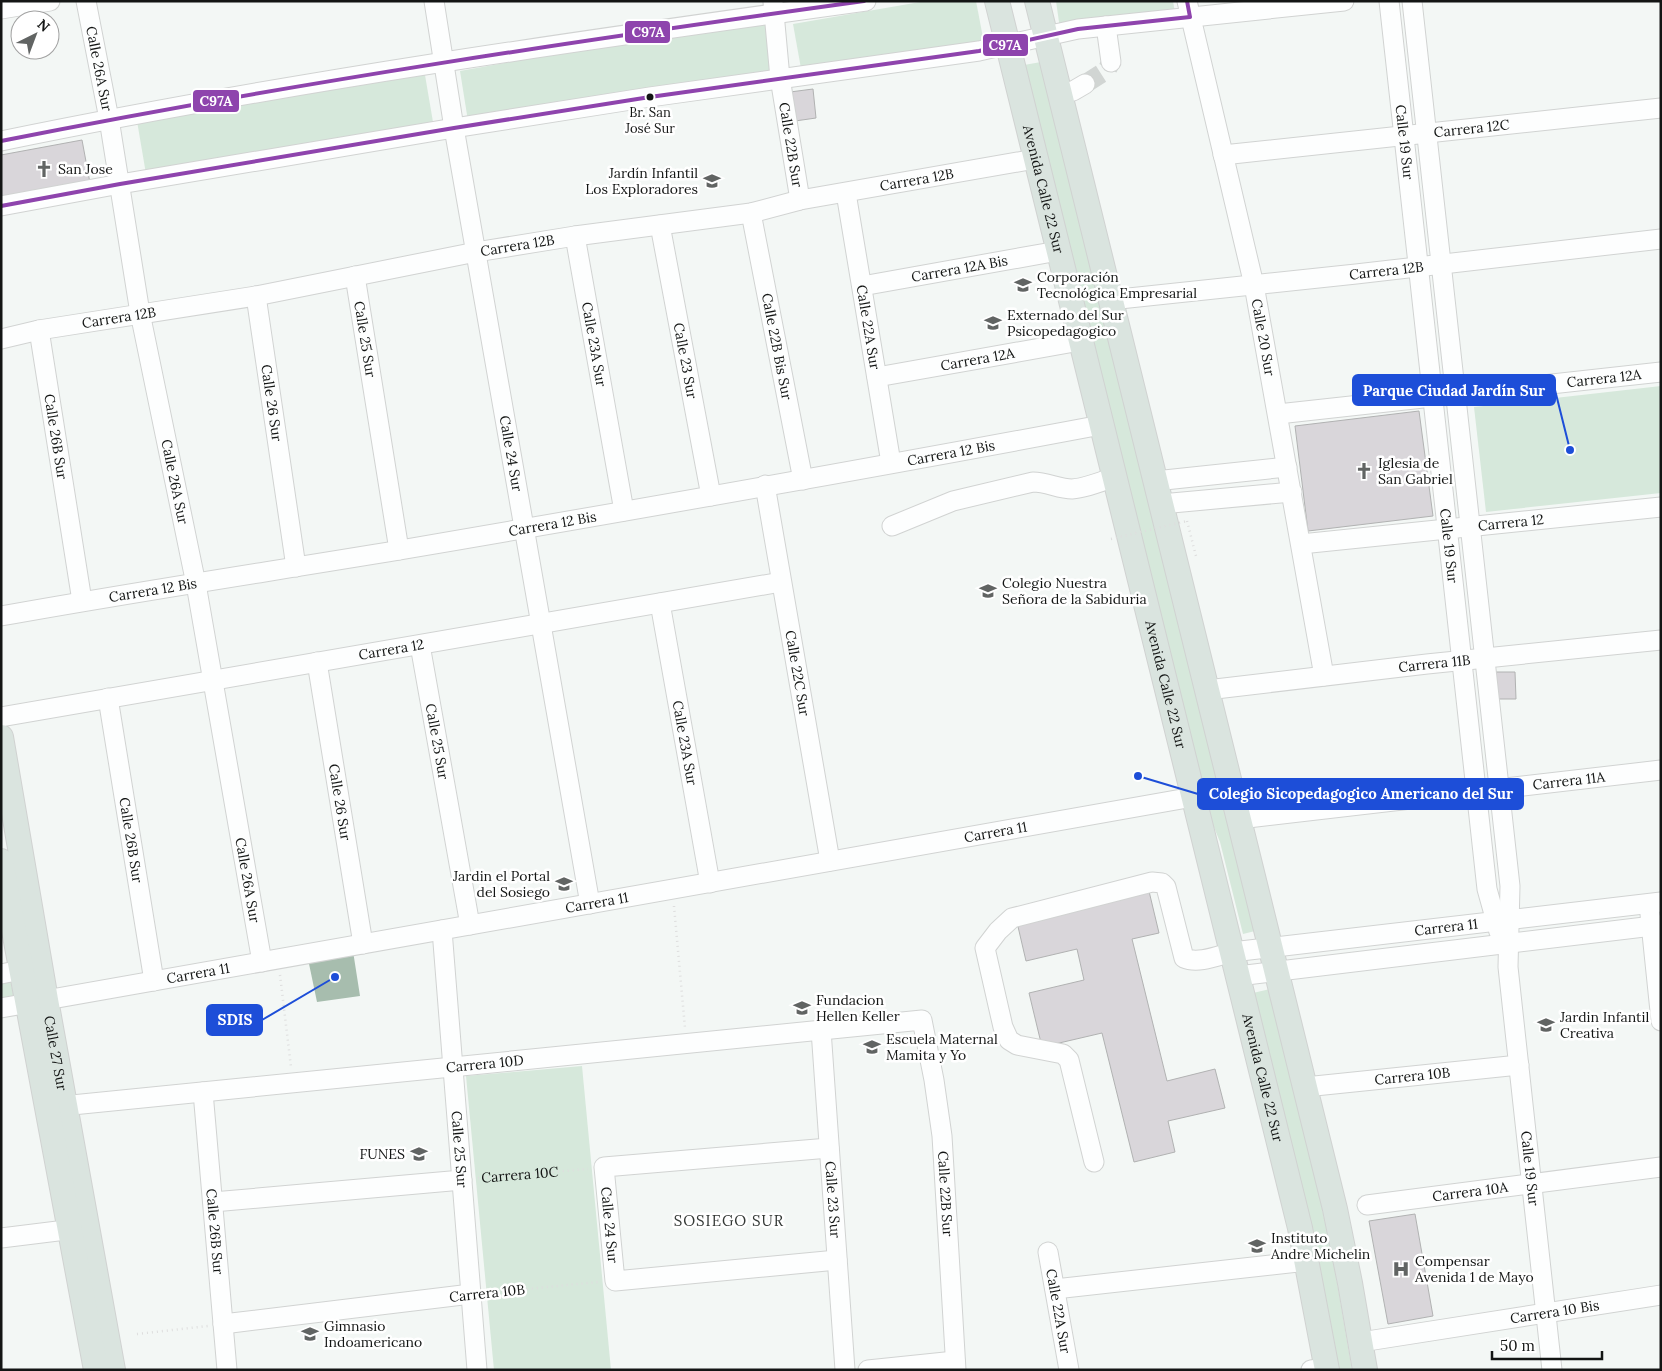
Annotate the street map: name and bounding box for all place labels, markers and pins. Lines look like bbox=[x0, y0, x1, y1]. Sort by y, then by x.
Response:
marker: Br. San José Sur bbox=[645, 92, 655, 102]
place label: Br. San José Sur bbox=[624, 104, 675, 137]
church icon: San Jose bbox=[34, 159, 54, 179]
place label: San Jose bbox=[58, 160, 113, 178]
place label: Jardín Infantil Los Exploradores bbox=[585, 164, 698, 198]
school or university icon: Jardín Infantil Los Exploradores bbox=[702, 171, 722, 191]
place label: Corporación Tecnológica Empresarial bbox=[1037, 268, 1197, 302]
school or university icon: Corporación Tecnológica Empresarial bbox=[1013, 275, 1033, 295]
place label: Externado del Sur Psicopedagogico bbox=[1007, 306, 1124, 340]
school or university icon: Externado del Sur Psicopedagogico bbox=[983, 313, 1003, 333]
callout: Parque Ciudad Jardín Sur bbox=[1353, 375, 1555, 405]
place label: Iglesia de San Gabriel bbox=[1378, 454, 1453, 488]
church icon: Iglesia de San Gabriel bbox=[1354, 461, 1374, 481]
place label: Colegio Nuestra Señora de la Sabiduria bbox=[1002, 574, 1147, 608]
school or university icon: Colegio Nuestra Señora de la Sabiduria bbox=[978, 581, 998, 601]
callout: Colegio Sicopedagogico Americano del Sur bbox=[1198, 779, 1523, 809]
place label: Jardin el Portal del Sosiego bbox=[452, 867, 550, 901]
school or university icon: Jardin el Portal del Sosiego bbox=[554, 874, 574, 894]
place label: Fundacion Hellen Keller bbox=[816, 991, 900, 1025]
school or university icon: Fundacion Hellen Keller bbox=[792, 998, 812, 1018]
callout: SDIS bbox=[207, 1005, 262, 1035]
place label: Jardin Infantil Creativa bbox=[1559, 1008, 1649, 1042]
school or university icon: Jardin Infantil Creativa bbox=[1536, 1015, 1556, 1035]
place label: Escuela Maternal Mamita y Yo bbox=[886, 1030, 998, 1064]
school or university icon: Escuela Maternal Mamita y Yo bbox=[862, 1037, 882, 1057]
school or university icon: FUNES bbox=[409, 1144, 429, 1164]
place label: FUNES bbox=[359, 1145, 405, 1163]
place label: Instituto Andre Michelin bbox=[1270, 1229, 1371, 1263]
school or university icon: Instituto Andre Michelin bbox=[1247, 1236, 1267, 1256]
place label: Compensar Avenida 1 de Mayo bbox=[1414, 1252, 1534, 1286]
hospital icon: Compensar Avenida 1 de Mayo bbox=[1391, 1259, 1411, 1279]
place label: Gimnasio Indoamericano bbox=[324, 1317, 422, 1351]
school or university icon: Gimnasio Indoamericano bbox=[300, 1324, 320, 1344]

